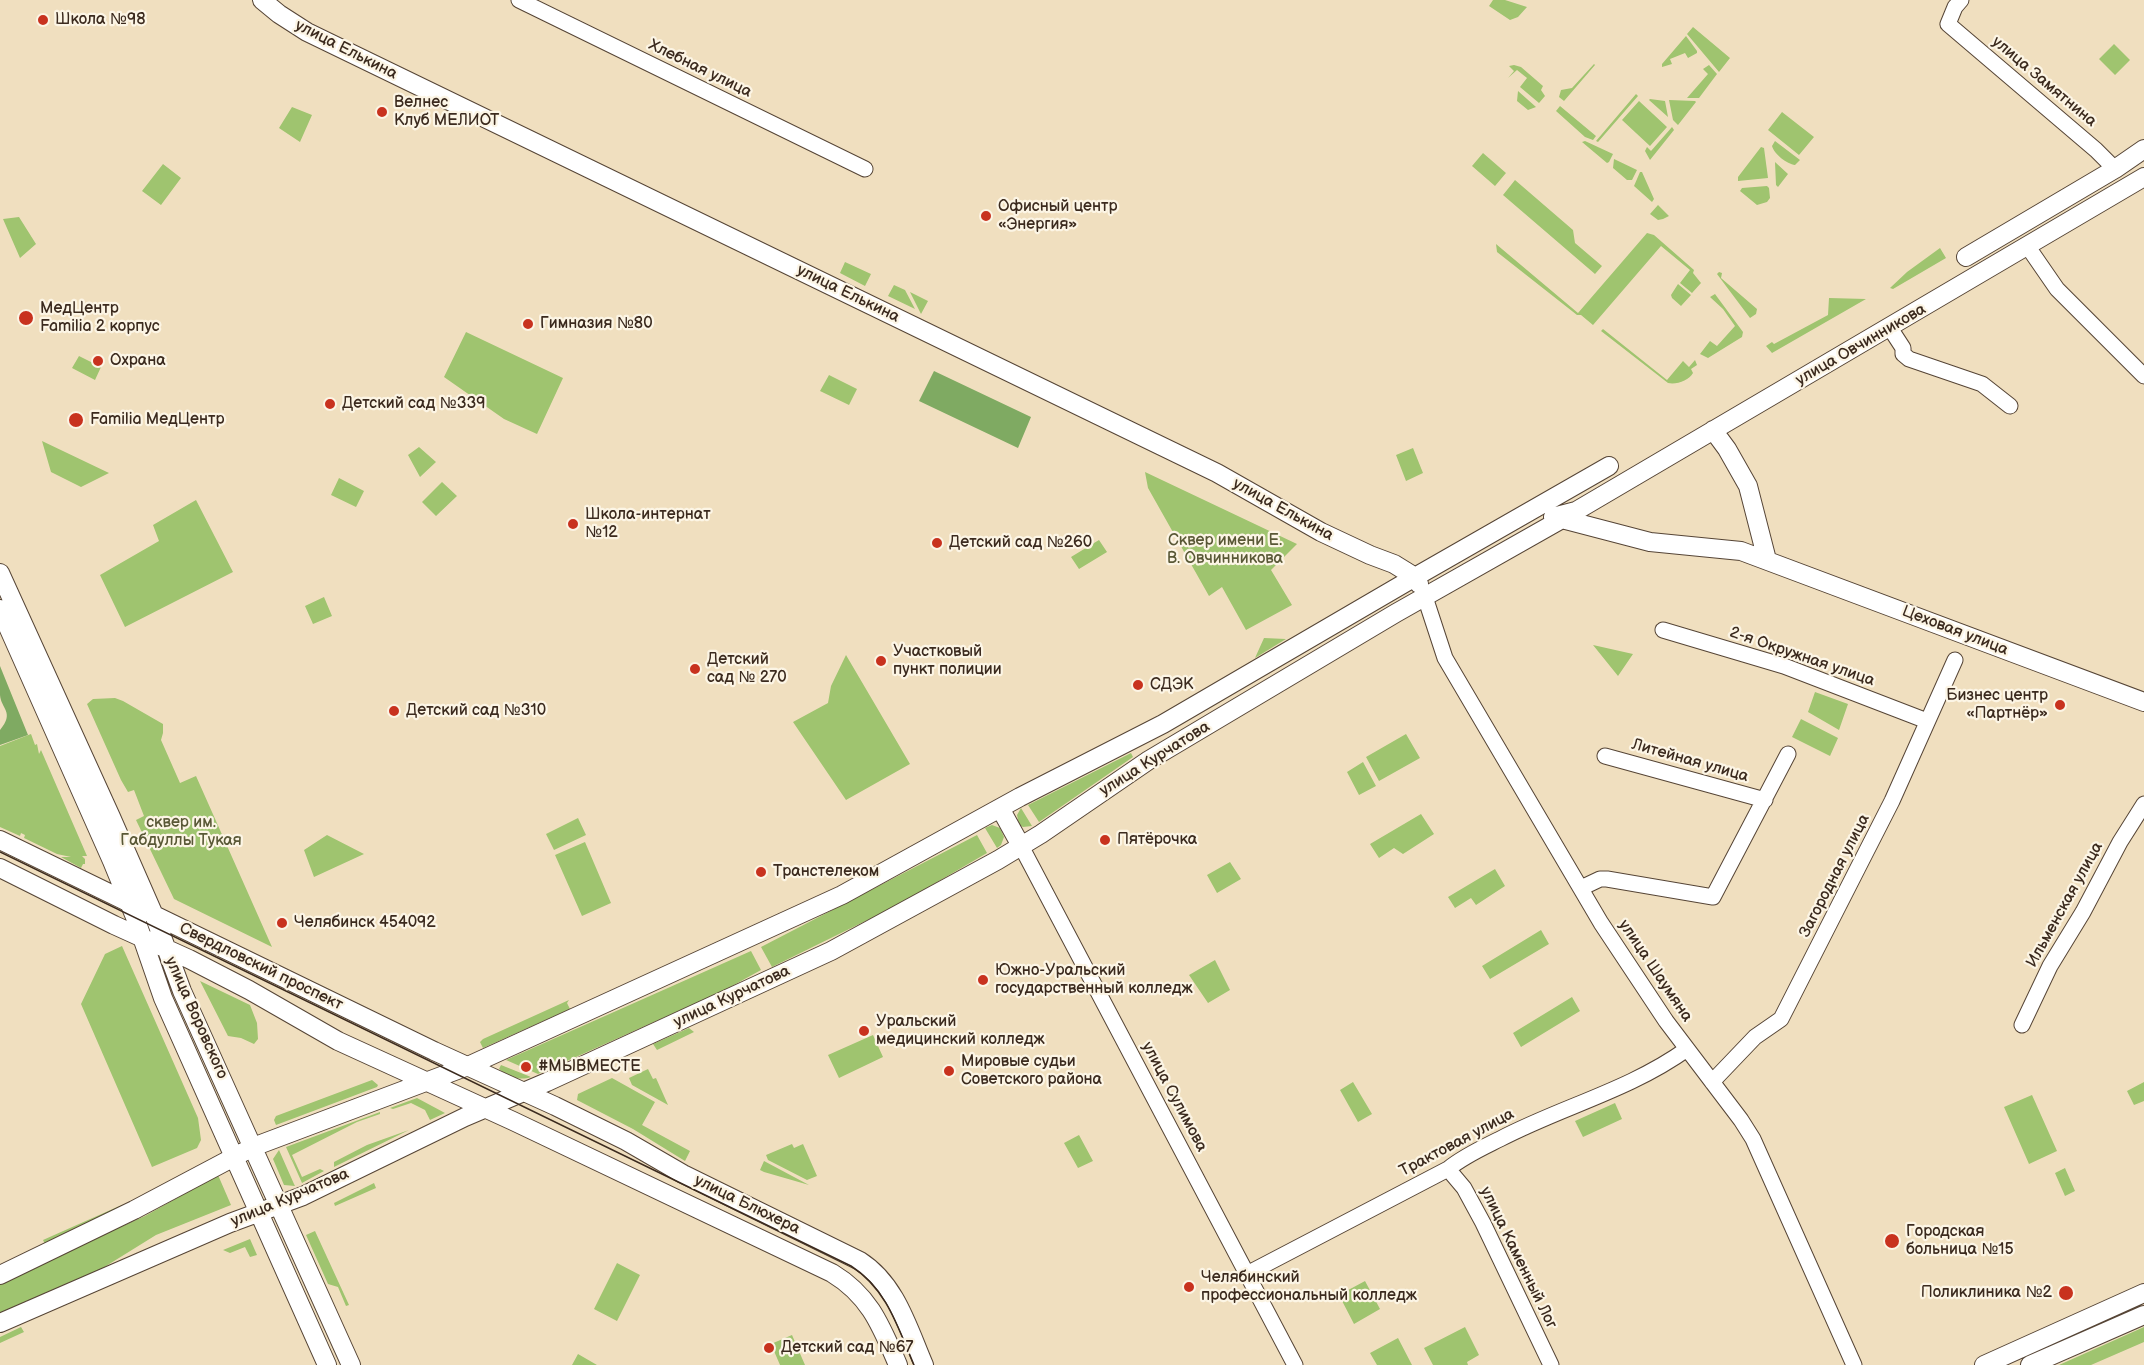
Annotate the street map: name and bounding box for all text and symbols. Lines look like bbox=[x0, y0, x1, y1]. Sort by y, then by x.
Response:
place label: Школа №98 bbox=[55, 10, 146, 30]
marker: Школа №98 bbox=[36, 13, 50, 27]
street label: улица Елькина bbox=[292, 16, 400, 84]
street label: улица Замятнина bbox=[1988, 33, 2100, 131]
street label: Хлебная улица bbox=[645, 36, 755, 102]
place label: Велнес Клуб МЕЛИОТ bbox=[394, 93, 499, 131]
marker: Велнес Клуб МЕЛИОТ bbox=[375, 105, 389, 119]
place label: Офисный центр «Энергия» bbox=[998, 197, 1118, 235]
marker: Офисный центр «Энергия» bbox=[979, 209, 993, 223]
street label: улица Елькина bbox=[793, 261, 903, 327]
place label: МедЦентр Familia 2 корпус bbox=[40, 299, 160, 337]
street label: улица Овчинникова bbox=[1792, 300, 1930, 390]
marker: МедЦентр Familia 2 корпус bbox=[17, 309, 35, 327]
place label: Гимназия №80 bbox=[540, 314, 653, 334]
marker: Гимназия №80 bbox=[521, 317, 535, 331]
place label: Охрана bbox=[110, 351, 166, 371]
marker: Охрана bbox=[91, 354, 105, 368]
place label: Детский сад №339 bbox=[342, 394, 486, 414]
marker: Детский сад №339 bbox=[323, 397, 337, 411]
place label: Familia МедЦентр bbox=[90, 410, 224, 430]
marker: Familia МедЦентр bbox=[67, 411, 85, 429]
street label: улица Елькина bbox=[1229, 474, 1337, 546]
place label: Школа-интернат №12 bbox=[585, 505, 711, 543]
marker: Школа-интернат №12 bbox=[566, 517, 580, 531]
park label: Сквер имени Е. В. Овчинникова bbox=[1167, 531, 1283, 569]
place label: Детский сад №260 bbox=[949, 533, 1092, 553]
marker: Детский сад №260 bbox=[930, 536, 944, 550]
street label: Цеховая улица bbox=[1899, 602, 2011, 660]
street label: 2-я Окружная улица bbox=[1727, 623, 1877, 691]
place label: Участковый пункт полиции bbox=[893, 642, 1002, 680]
place label: Детский сад № 270 bbox=[707, 650, 787, 688]
marker: Участковый пункт полиции bbox=[874, 654, 888, 668]
marker: Детский сад № 270 bbox=[688, 662, 702, 676]
place label: СДЭК bbox=[1150, 675, 1193, 695]
marker: СДЭК bbox=[1131, 678, 1145, 692]
place label: Бизнес центр «Партнёр» bbox=[1946, 686, 2048, 724]
marker: Бизнес центр «Партнёр» bbox=[2053, 698, 2067, 712]
place label: Детский сад №310 bbox=[406, 701, 546, 721]
marker: Детский сад №310 bbox=[387, 704, 401, 718]
street label: улица Курчатова bbox=[1096, 717, 1214, 801]
street label: Литейная улица bbox=[1629, 735, 1751, 787]
street label: Загородная улица bbox=[1796, 811, 1874, 941]
park label: сквер им. Габдуллы Тукая bbox=[120, 813, 242, 851]
place label: Пятёрочка bbox=[1117, 830, 1197, 850]
marker: Пятёрочка bbox=[1098, 833, 1112, 847]
street label: Ильменская улица bbox=[2023, 839, 2107, 971]
place label: Транстелеком bbox=[773, 862, 879, 882]
marker: Транстелеком bbox=[754, 865, 768, 879]
place label: Челябинск 454092 bbox=[294, 913, 436, 933]
marker: Челябинск 454092 bbox=[275, 916, 289, 930]
street label: улица Шаумяна bbox=[1614, 916, 1696, 1026]
street label: Свердловский проспект bbox=[176, 919, 346, 1015]
street label: улица Воровского bbox=[160, 954, 232, 1082]
place label: Южно-Уральский государственный колледж bbox=[995, 961, 1193, 999]
street label: улица Курчатова bbox=[671, 962, 793, 1032]
marker: Южно-Уральский государственный колледж bbox=[976, 973, 990, 987]
place label: Уральский медицинский колледж bbox=[876, 1012, 1045, 1050]
marker: Уральский медицинский колледж bbox=[857, 1024, 871, 1038]
street label: улица Сулимова bbox=[1137, 1039, 1211, 1155]
place label: Мировые судьи Советского района bbox=[961, 1052, 1102, 1090]
place label: #МЫВМЕСТЕ bbox=[538, 1057, 641, 1077]
marker: #МЫВМЕСТЕ bbox=[519, 1060, 533, 1074]
marker: Мировые судьи Советского района bbox=[942, 1064, 956, 1078]
street label: Трактовая улица bbox=[1396, 1105, 1518, 1181]
street label: улица Курчатова bbox=[228, 1164, 352, 1232]
street label: улица Блюхера bbox=[691, 1171, 803, 1239]
street label: улица Каменный Лог bbox=[1475, 1184, 1561, 1332]
place label: Городская больница №15 bbox=[1906, 1222, 2014, 1260]
marker: Городская больница №15 bbox=[1883, 1232, 1901, 1250]
place label: Челябинский профессиональный колледж bbox=[1201, 1268, 1417, 1306]
marker: Челябинский профессиональный колледж bbox=[1182, 1280, 1196, 1294]
place label: Поликлиника №2 bbox=[1921, 1283, 2052, 1303]
marker: Поликлиника №2 bbox=[2057, 1284, 2075, 1302]
place label: Детский сад №67 bbox=[781, 1338, 913, 1358]
marker: Детский сад №67 bbox=[762, 1341, 776, 1355]

